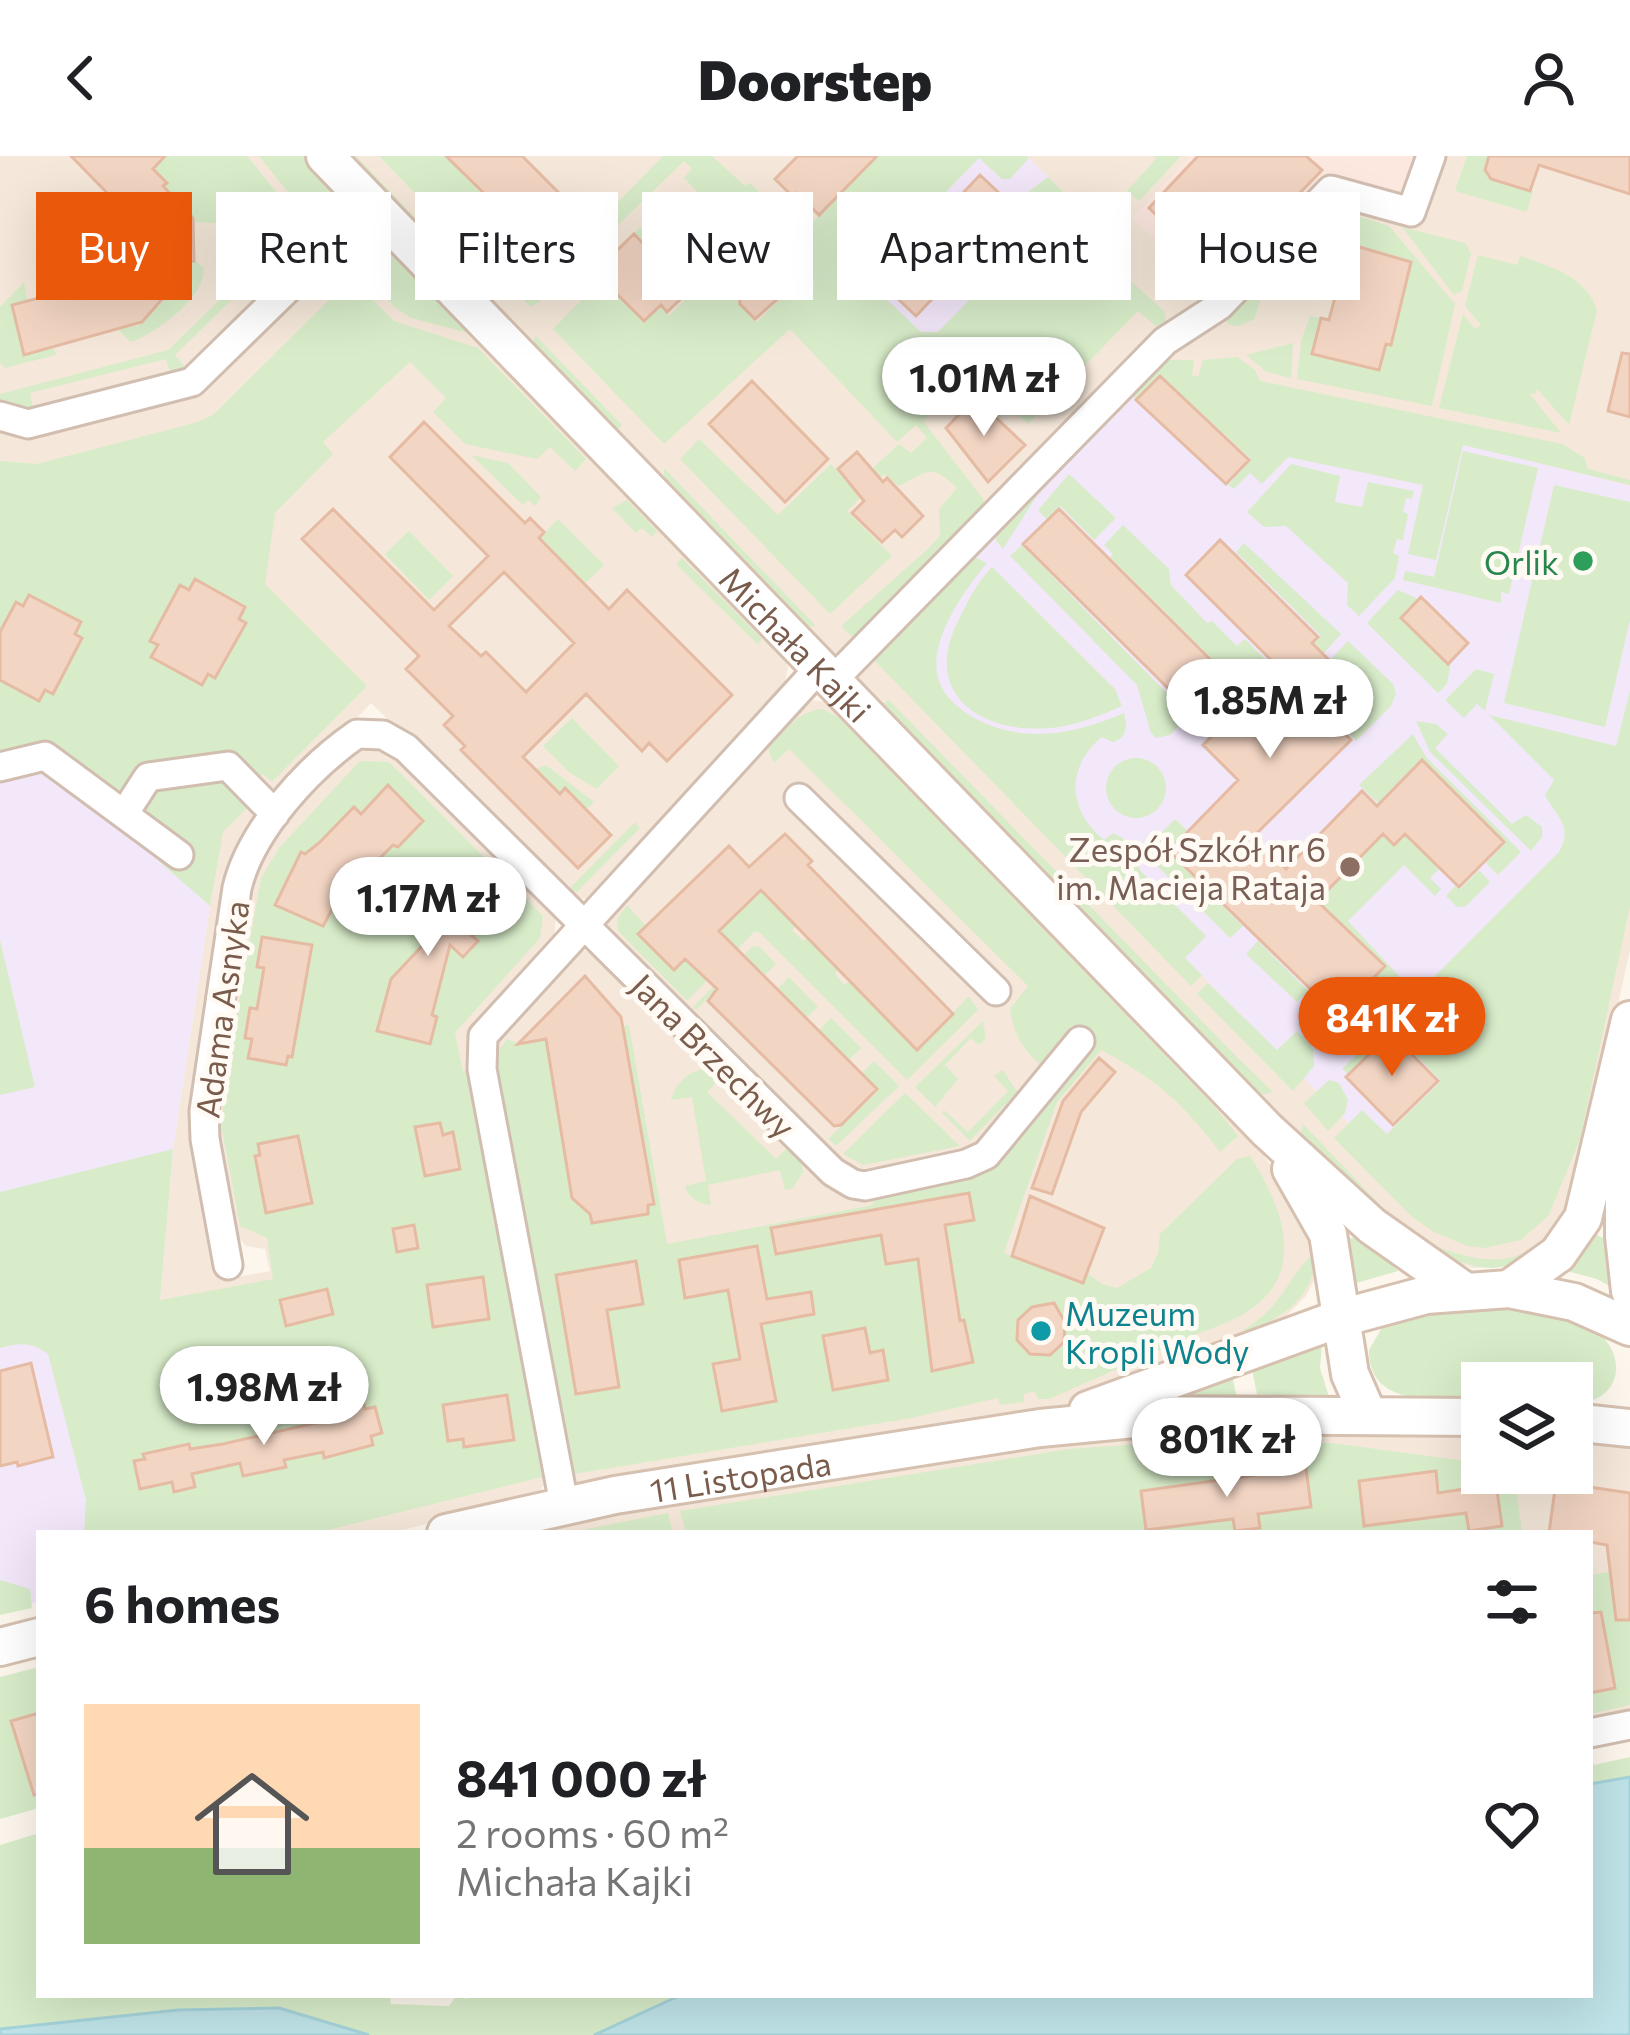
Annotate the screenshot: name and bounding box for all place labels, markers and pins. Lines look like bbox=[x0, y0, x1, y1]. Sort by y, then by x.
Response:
pin: 1.01M zł bbox=[860, 337, 1108, 439]
place label: Orlik bbox=[1484, 541, 1559, 582]
marker: Orlik bbox=[1570, 548, 1596, 574]
pin: 1.85M zł bbox=[1146, 659, 1394, 761]
place label: Zespół Szkół nr 6 im. Macieja Rataja bbox=[1056, 828, 1326, 907]
marker: Zespół Szkół nr 6 im. Macieja Rataja bbox=[1337, 854, 1363, 880]
pin: 1.17M zł bbox=[304, 857, 552, 959]
pin: 841K zł bbox=[1281, 977, 1503, 1079]
place label: Muzeum Kropli Wody bbox=[1065, 1292, 1249, 1371]
marker: Muzeum Kropli Wody bbox=[1028, 1318, 1054, 1344]
pin: 1.98M zł bbox=[140, 1346, 388, 1448]
pin: 801K zł bbox=[1116, 1398, 1338, 1500]

